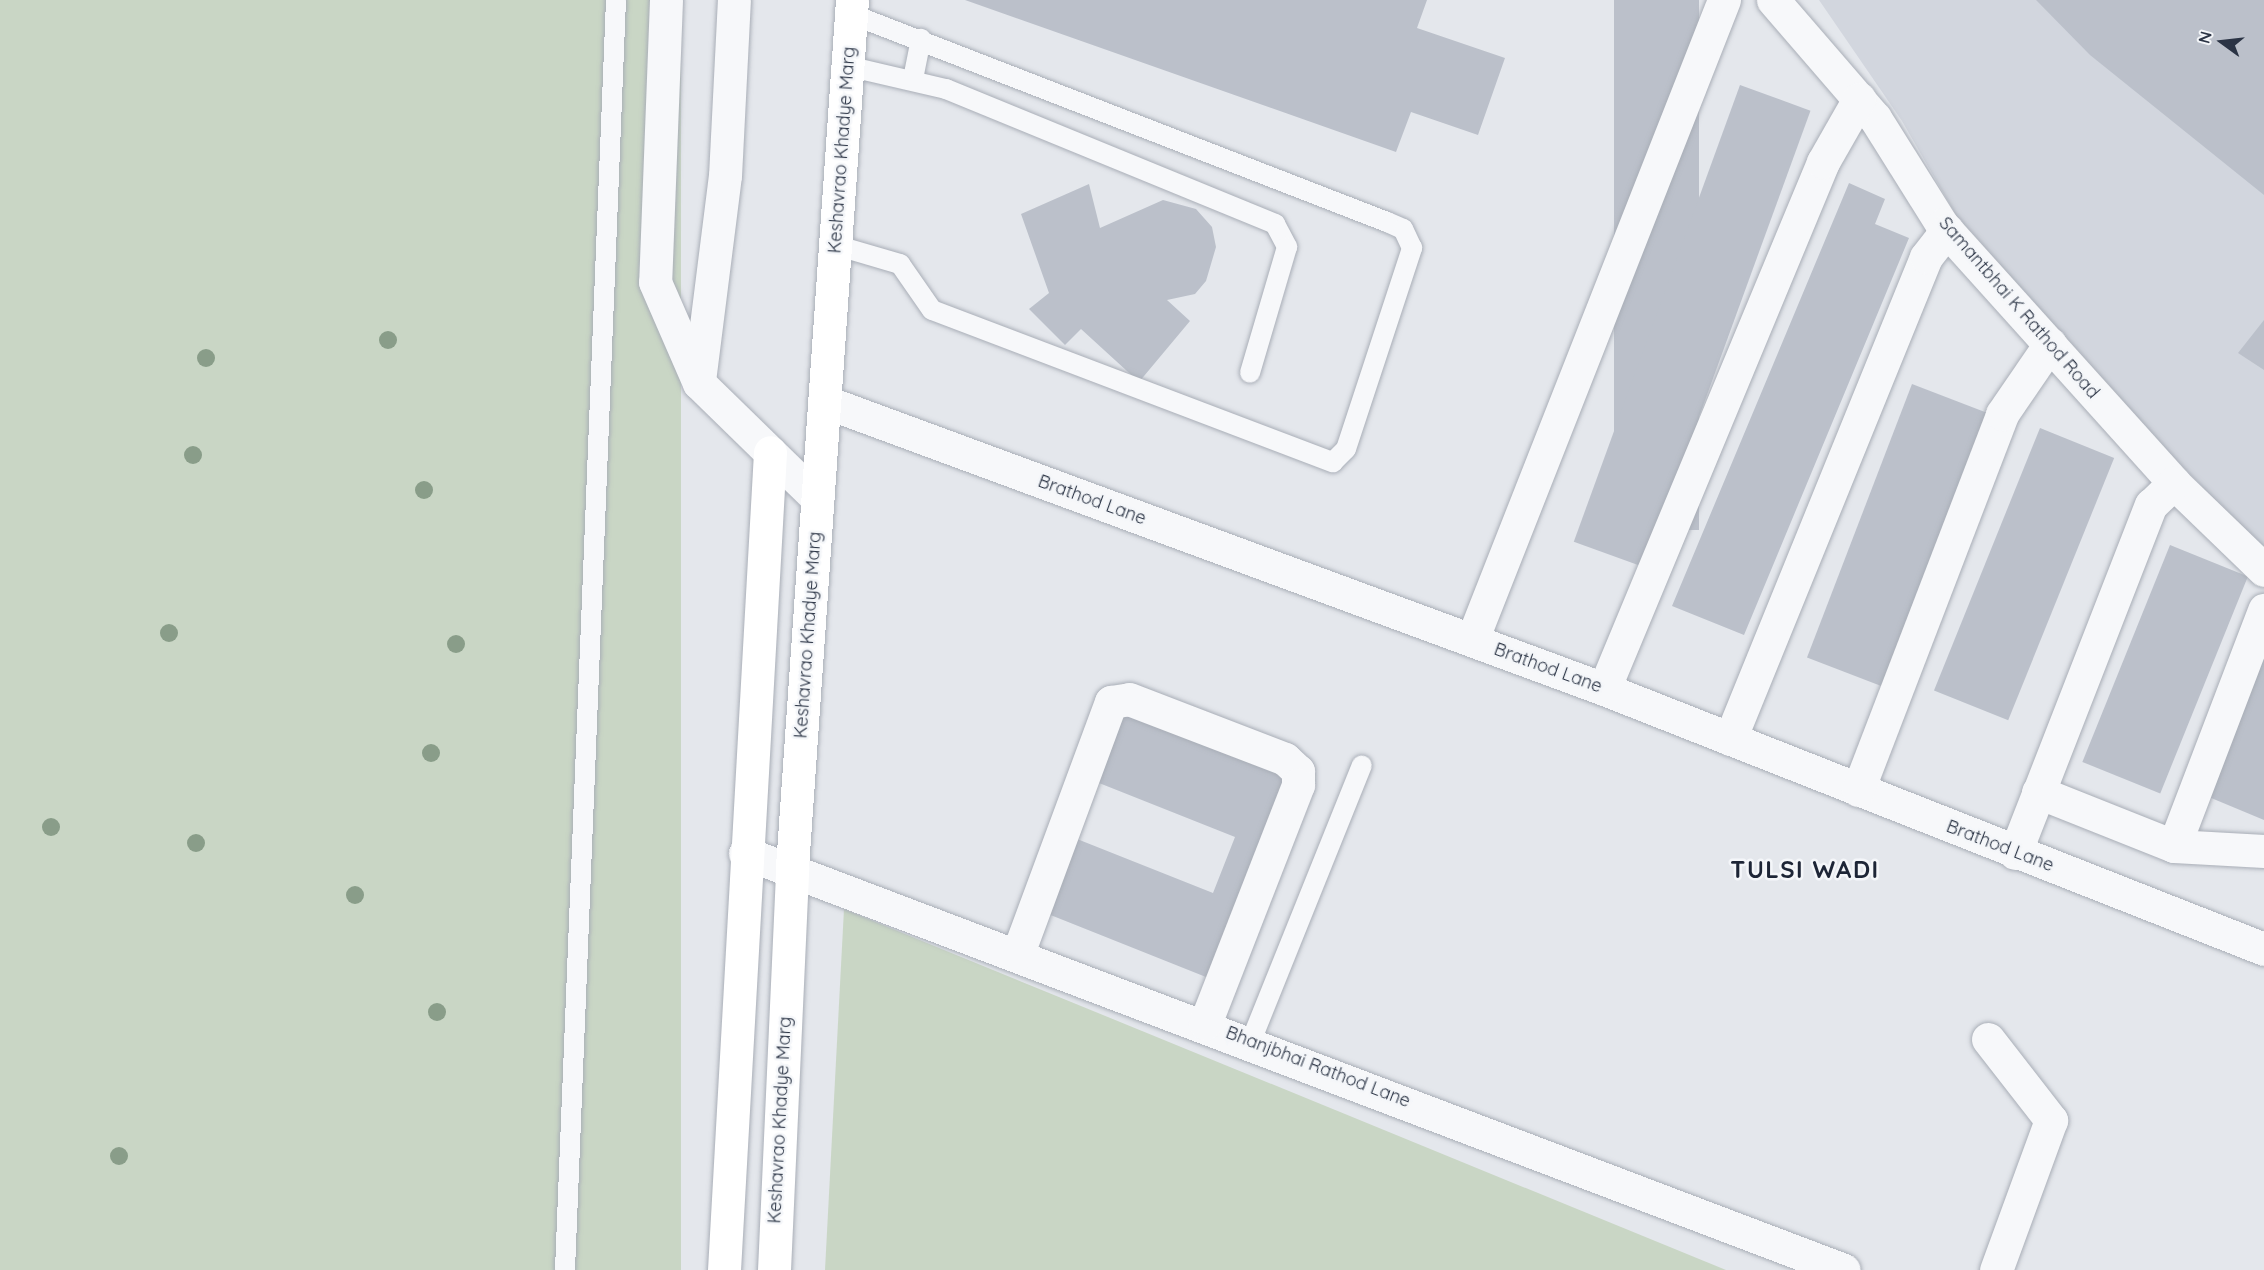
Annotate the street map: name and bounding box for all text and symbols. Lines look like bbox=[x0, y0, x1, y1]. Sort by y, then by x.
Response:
north arrow bbox=[2192, 12, 2252, 72]
text: N bbox=[2193, 29, 2216, 46]
street label: Keshavrao Khadye Marg bbox=[824, 46, 860, 254]
street label: Samantbhai K Rathod Road bbox=[1934, 213, 2104, 403]
street label: Brathod Lane bbox=[1035, 470, 1149, 530]
street label: Keshavrao Khadye Marg bbox=[790, 531, 826, 739]
street label: Brathod Lane bbox=[1491, 638, 1605, 698]
street label: Brathod Lane bbox=[1943, 816, 2057, 876]
district label: TULSI WADI bbox=[1730, 856, 1880, 884]
street label: Keshavrao Khadye Marg bbox=[764, 1016, 796, 1224]
street label: Bhanjbhai Rathod Lane bbox=[1223, 1022, 1413, 1112]

